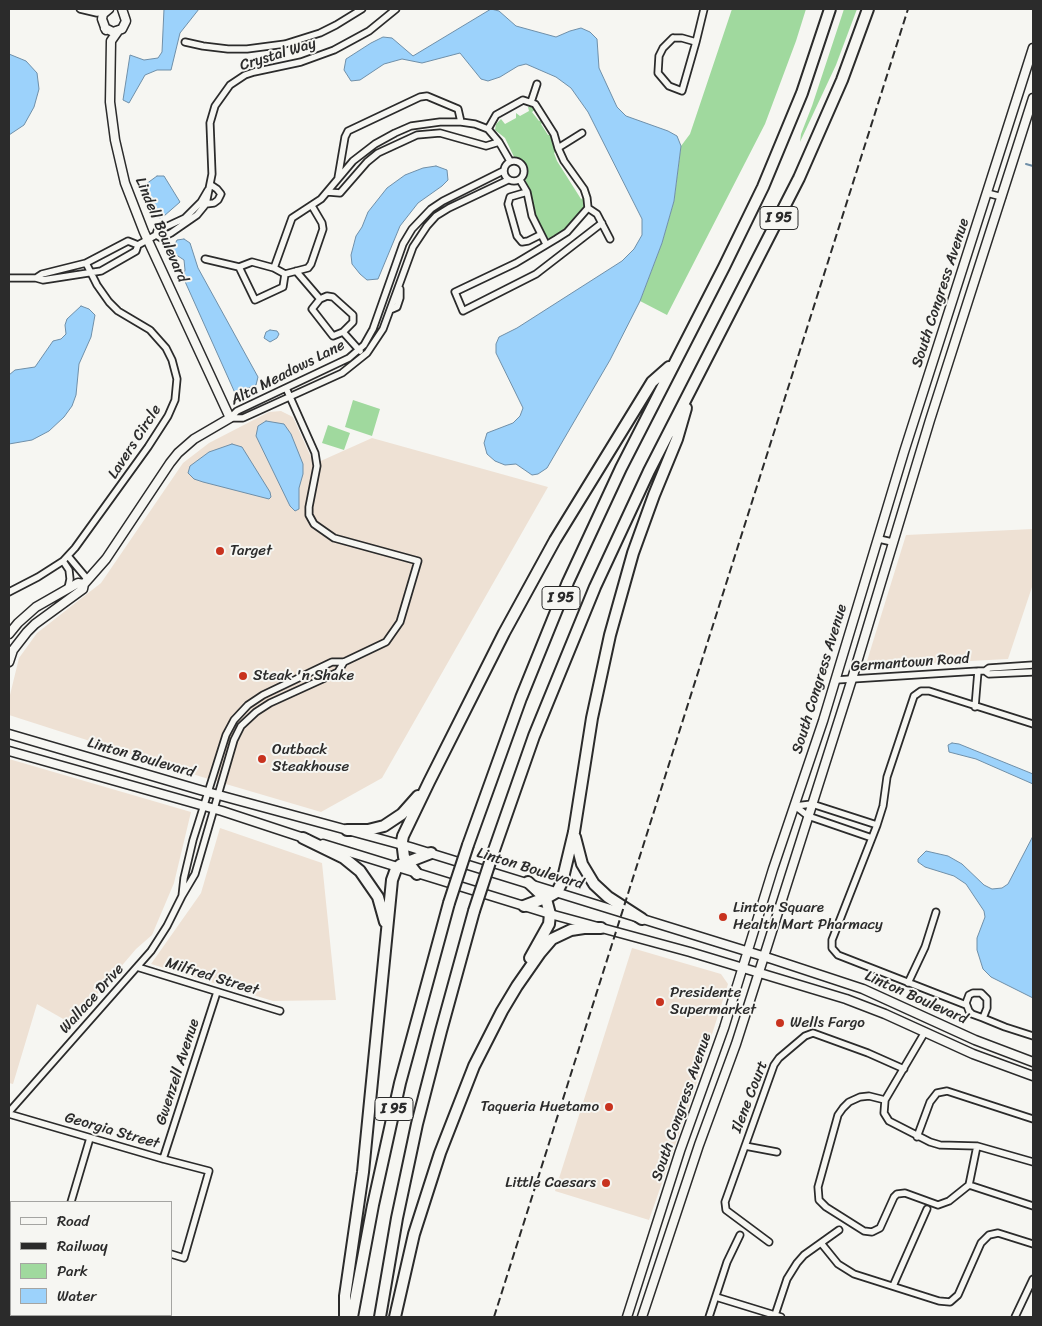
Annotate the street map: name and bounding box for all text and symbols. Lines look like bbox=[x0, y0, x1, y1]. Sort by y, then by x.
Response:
street label: Crystal Way bbox=[238, 35, 318, 75]
street label: Lindell Boulevard bbox=[131, 175, 191, 285]
road number: I 95 bbox=[760, 207, 798, 230]
street label: South Congress Avenue bbox=[908, 216, 974, 370]
street label: Alta Meadows Lane bbox=[228, 336, 348, 410]
street label: Lavers Circle bbox=[104, 402, 166, 482]
place label: Target bbox=[230, 542, 272, 560]
marker: Target bbox=[214, 545, 226, 557]
road number: I 95 bbox=[542, 586, 580, 610]
street label: South Congress Avenue bbox=[789, 602, 851, 756]
street label: Germantown Road bbox=[850, 650, 970, 676]
place label: Steak 'n Shake bbox=[253, 667, 354, 685]
marker: Steak 'n Shake bbox=[237, 670, 249, 682]
street label: Linton Boulevard bbox=[85, 734, 197, 782]
place label: Outback Steakhouse bbox=[272, 741, 349, 776]
marker: Outback Steakhouse bbox=[256, 753, 268, 765]
street label: Linton Boulevard bbox=[475, 844, 585, 894]
place label: Linton Square Health Mart Pharmacy bbox=[733, 899, 883, 934]
marker: Linton Square Health Mart Pharmacy bbox=[717, 911, 729, 923]
street label: Milfred Street bbox=[163, 954, 261, 1000]
street label: Wallace Drive bbox=[56, 960, 128, 1038]
street label: Linton Boulevard bbox=[862, 967, 970, 1029]
place label: Presidente Supermarket bbox=[670, 984, 756, 1019]
marker: Presidente Supermarket bbox=[654, 996, 666, 1008]
place label: Wells Fargo bbox=[790, 1014, 865, 1032]
street label: Gwenzell Avenue bbox=[152, 1017, 204, 1127]
marker: Wells Fargo bbox=[774, 1017, 786, 1029]
street label: South Congress Avenue bbox=[648, 1031, 716, 1183]
street label: Ilene Court bbox=[728, 1059, 772, 1135]
road number: I 95 bbox=[375, 1098, 413, 1120]
place label: Taqueria Huetamo bbox=[481, 1098, 599, 1116]
marker: Taqueria Huetamo bbox=[603, 1101, 615, 1113]
street label: Georgia Street bbox=[63, 1109, 161, 1153]
place label: Little Caesars bbox=[505, 1174, 596, 1192]
marker: Little Caesars bbox=[600, 1177, 612, 1189]
legend bbox=[10, 1201, 172, 1316]
text: Road bbox=[57, 1208, 89, 1234]
text: Railway bbox=[57, 1233, 108, 1259]
text: Park bbox=[57, 1258, 88, 1284]
text: Water bbox=[57, 1283, 97, 1309]

